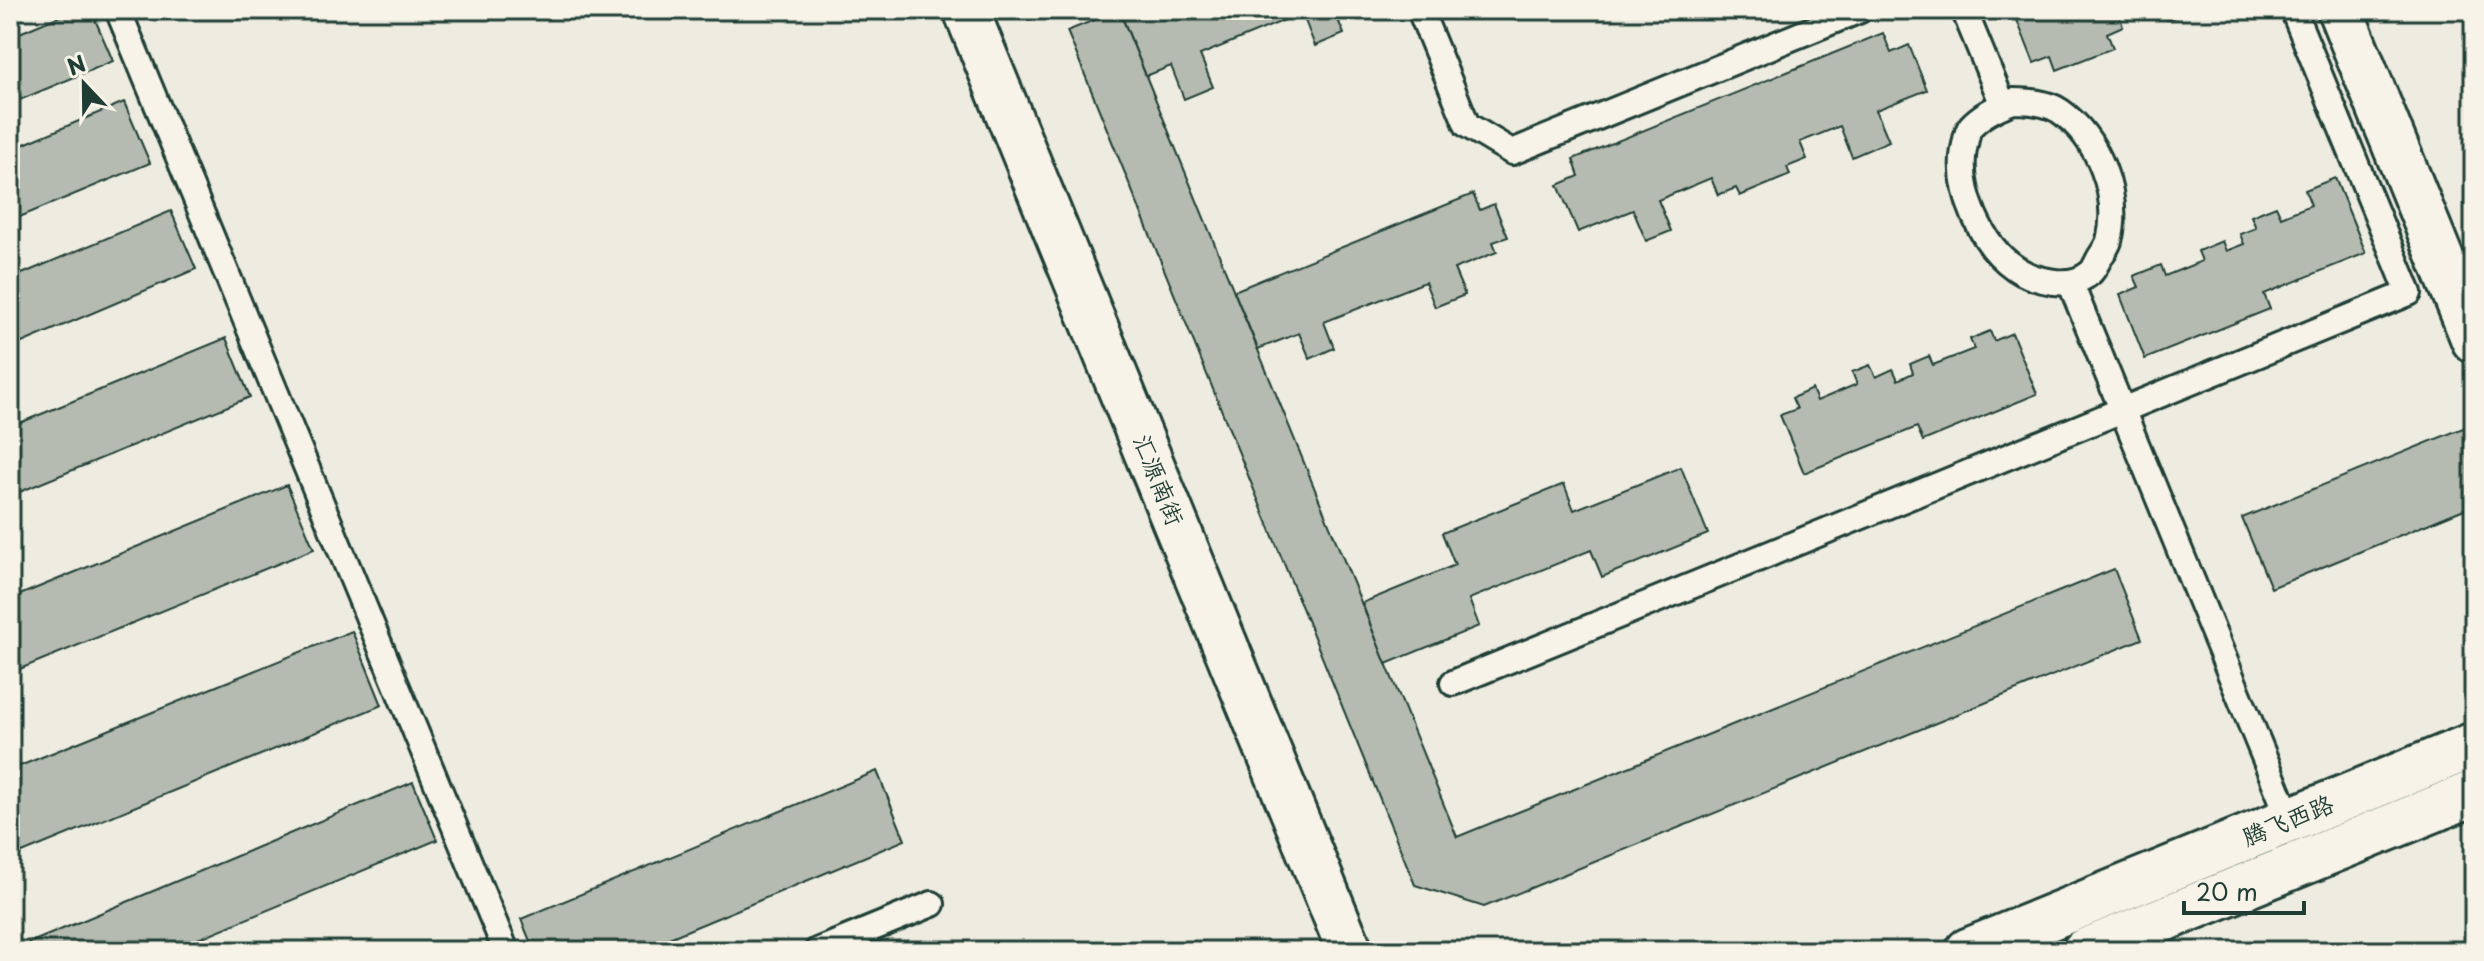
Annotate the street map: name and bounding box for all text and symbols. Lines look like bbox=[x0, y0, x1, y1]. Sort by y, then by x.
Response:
north arrow bbox=[44, 44, 124, 124]
text: N bbox=[62, 46, 90, 83]
street label: 汇源南街 bbox=[1125, 428, 1195, 530]
street label: 腾飞西路 bbox=[2236, 784, 2338, 854]
scale bar bbox=[2184, 865, 2304, 915]
text: 20 m bbox=[2196, 873, 2258, 909]

